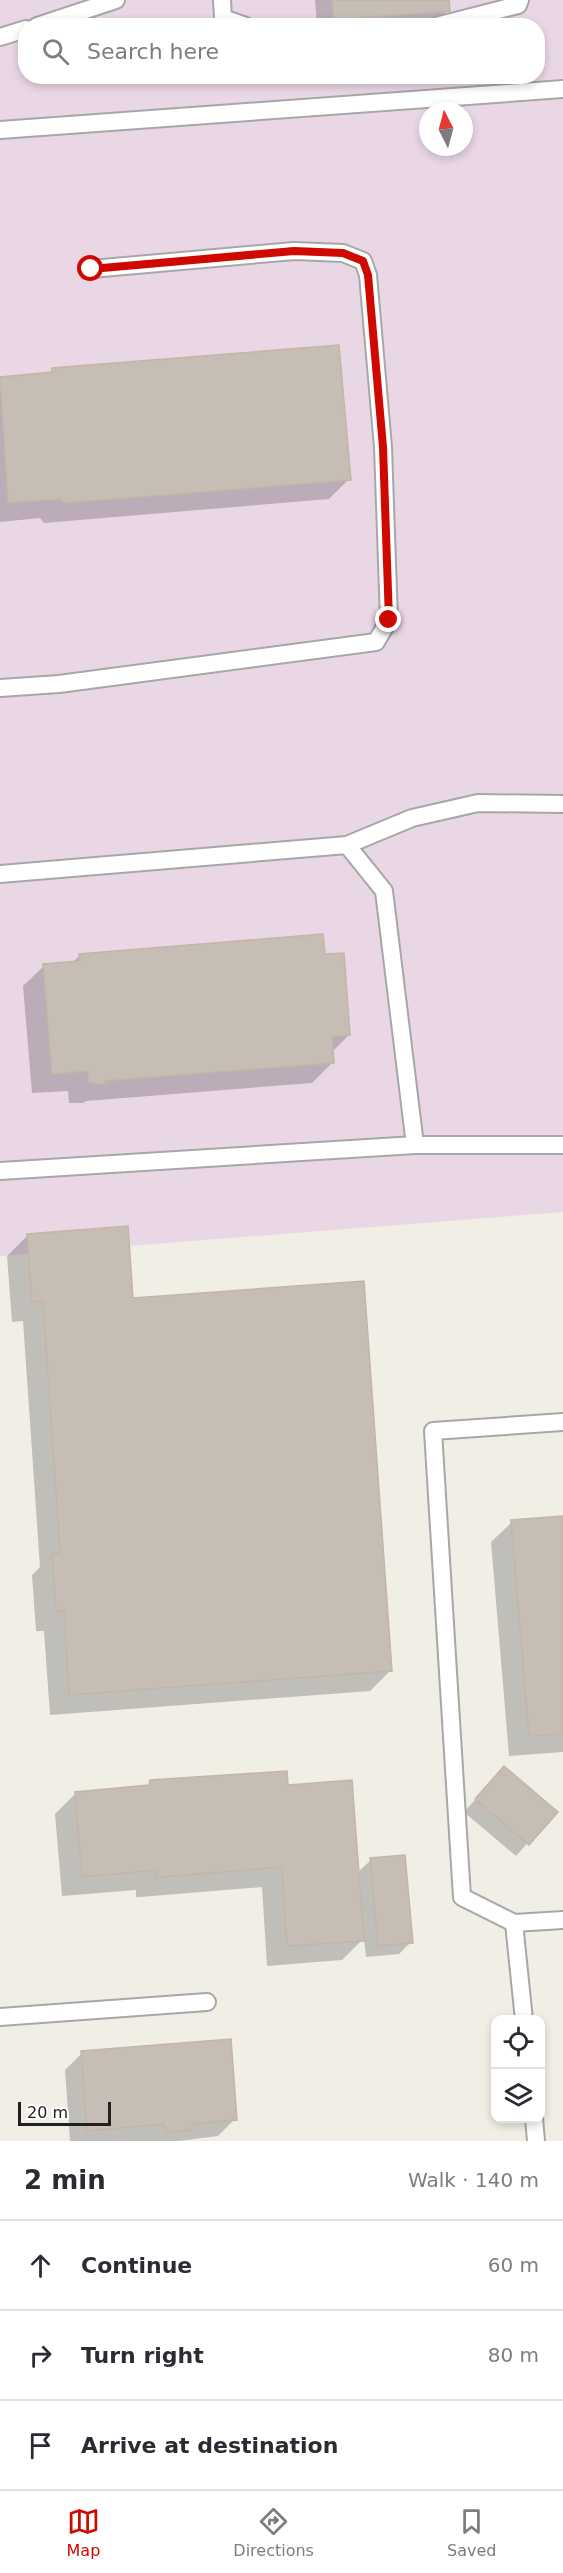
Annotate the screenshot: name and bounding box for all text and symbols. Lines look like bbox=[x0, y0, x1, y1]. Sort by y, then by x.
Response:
search box bbox=[18, 18, 545, 84]
icon: search bbox=[39, 35, 72, 68]
text: Search here bbox=[87, 39, 219, 64]
north arrow bbox=[419, 102, 473, 156]
route start bbox=[77, 255, 103, 281]
route end bbox=[375, 606, 401, 632]
map controls bbox=[491, 2015, 545, 2123]
button: locate bbox=[491, 2015, 545, 2069]
button: layers bbox=[491, 2069, 545, 2123]
scale bar bbox=[18, 2099, 111, 2126]
text: 20 m bbox=[27, 2103, 68, 2122]
text: 2 min bbox=[24, 2165, 106, 2195]
text: Walk · 140 m bbox=[408, 2168, 539, 2192]
icon: ahead bbox=[24, 2249, 57, 2282]
text: Continue bbox=[81, 2253, 192, 2278]
text: 60 m bbox=[488, 2253, 539, 2277]
icon: right bbox=[24, 2339, 57, 2372]
text: Turn right bbox=[81, 2343, 204, 2368]
text: 80 m bbox=[488, 2343, 539, 2367]
icon: arrive bbox=[24, 2429, 57, 2462]
text: Arrive at destination bbox=[81, 2433, 338, 2458]
tab: Map bbox=[67, 2505, 100, 2560]
tab: Directions bbox=[233, 2505, 314, 2560]
tab: Saved bbox=[447, 2505, 496, 2560]

